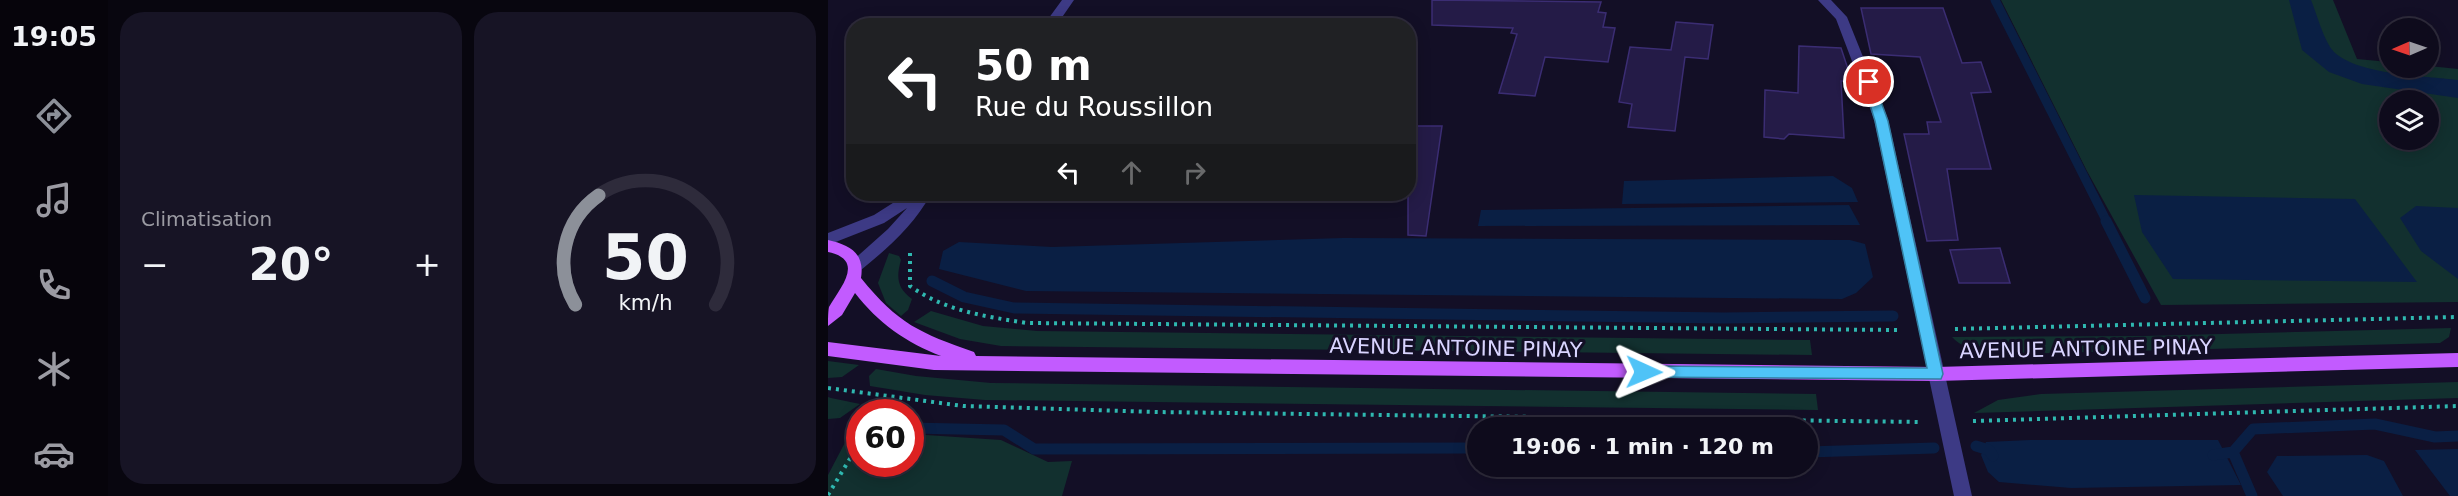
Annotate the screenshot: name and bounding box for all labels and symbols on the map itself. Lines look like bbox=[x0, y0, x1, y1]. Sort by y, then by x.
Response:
north arrow bbox=[2379, 18, 2439, 78]
pin bbox=[1843, 56, 1894, 107]
street label: AVENUE ANTOINE PINAY bbox=[1329, 334, 1583, 362]
street label: AVENUE ANTOINE PINAY bbox=[1959, 335, 2213, 363]
position arrow bbox=[1612, 340, 1676, 404]
speed limit sign: 60 bbox=[846, 399, 924, 477]

